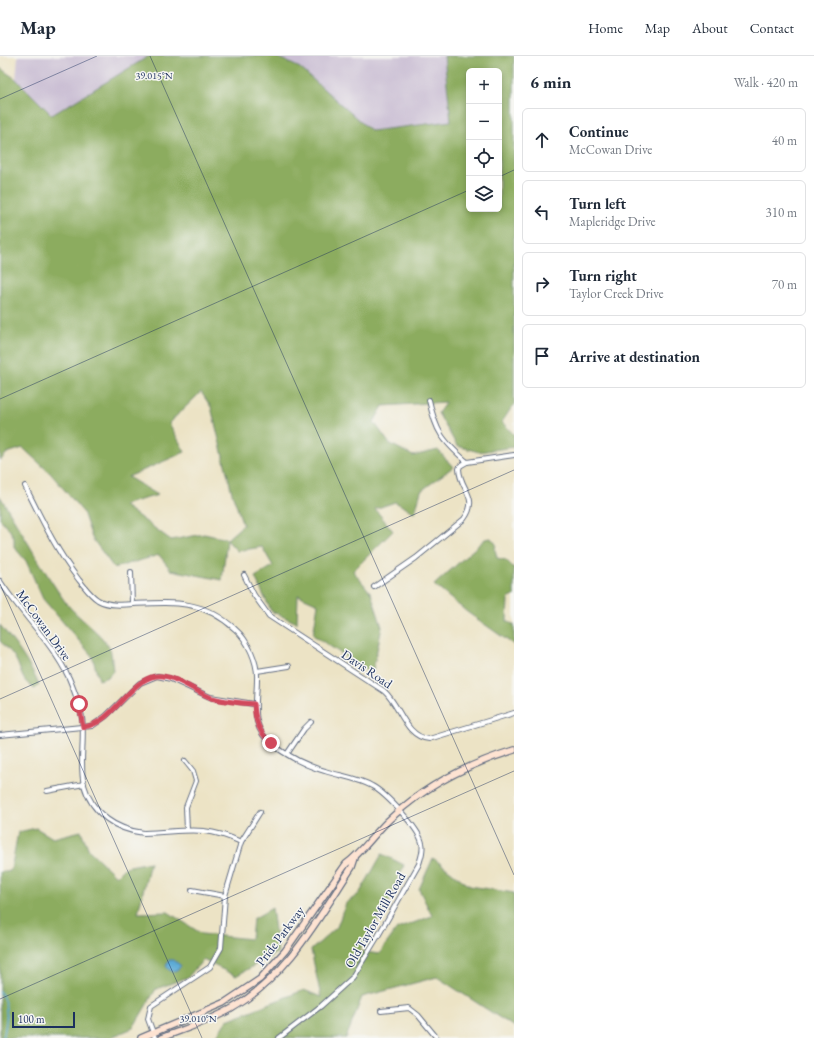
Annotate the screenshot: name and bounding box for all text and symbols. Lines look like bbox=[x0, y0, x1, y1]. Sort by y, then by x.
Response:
text: Map bbox=[20, 15, 56, 40]
text: Home bbox=[588, 19, 623, 37]
text: Map bbox=[645, 19, 670, 37]
text: About bbox=[692, 19, 728, 37]
text: Contact bbox=[750, 19, 794, 37]
map controls bbox=[466, 68, 502, 212]
button: + bbox=[466, 68, 502, 104]
text: 39.015°N bbox=[135, 69, 173, 82]
text: 6 min bbox=[530, 71, 571, 93]
text: Walk · 420 m bbox=[734, 74, 798, 91]
button: − bbox=[466, 104, 502, 140]
text: Continue bbox=[569, 122, 629, 141]
icon: ahead bbox=[531, 129, 553, 151]
text: 40 m bbox=[772, 132, 797, 149]
button: locate bbox=[466, 140, 502, 176]
text: McCowan Drive bbox=[569, 141, 652, 158]
button: layers bbox=[466, 176, 502, 212]
text: Turn left bbox=[569, 194, 626, 213]
icon: left bbox=[531, 201, 553, 223]
text: 310 m bbox=[766, 204, 797, 221]
text: Mapleridge Drive bbox=[569, 213, 656, 230]
text: Turn right bbox=[569, 266, 637, 285]
icon: right bbox=[531, 273, 553, 295]
text: 70 m bbox=[772, 276, 797, 293]
text: Taylor Creek Drive bbox=[569, 285, 664, 302]
icon: arrive bbox=[531, 345, 553, 367]
text: Arrive at destination bbox=[569, 347, 700, 366]
street label: McCowan Drive bbox=[13, 586, 75, 664]
street label: Davis Road bbox=[338, 646, 396, 692]
route start bbox=[70, 695, 88, 713]
route end bbox=[262, 734, 280, 752]
street label: Old Taylor Mill Road bbox=[341, 869, 410, 971]
street label: Pride Parkway bbox=[252, 902, 308, 969]
scale bar bbox=[12, 1010, 75, 1029]
text: 100 m bbox=[18, 1012, 45, 1026]
text: 39.010°N bbox=[179, 1012, 217, 1025]

